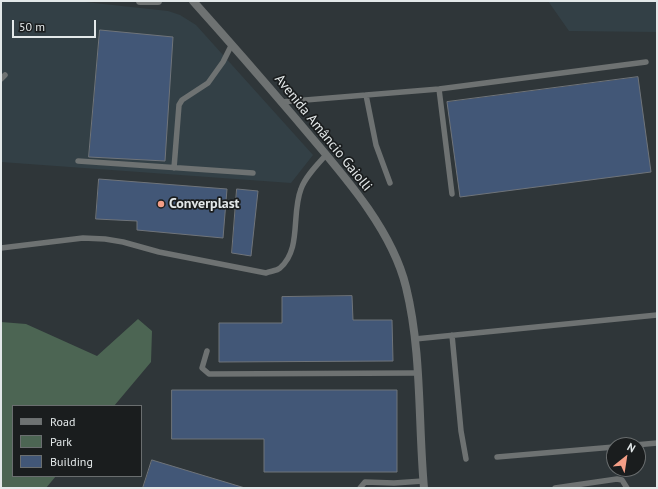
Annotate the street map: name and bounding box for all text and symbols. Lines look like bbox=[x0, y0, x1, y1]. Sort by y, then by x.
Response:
scale bar bbox=[14, 12, 98, 38]
text: 50 m bbox=[19, 19, 45, 34]
street label: Avenida Amâncio Gaiolli bbox=[271, 71, 375, 195]
place label: Converplast bbox=[169, 196, 239, 212]
marker: Converplast bbox=[156, 199, 166, 209]
legend bbox=[12, 405, 142, 477]
text: Road bbox=[50, 414, 75, 429]
text: Park bbox=[50, 434, 72, 449]
north arrow bbox=[606, 437, 646, 477]
text: N bbox=[625, 440, 638, 455]
text: Building bbox=[50, 454, 93, 469]

